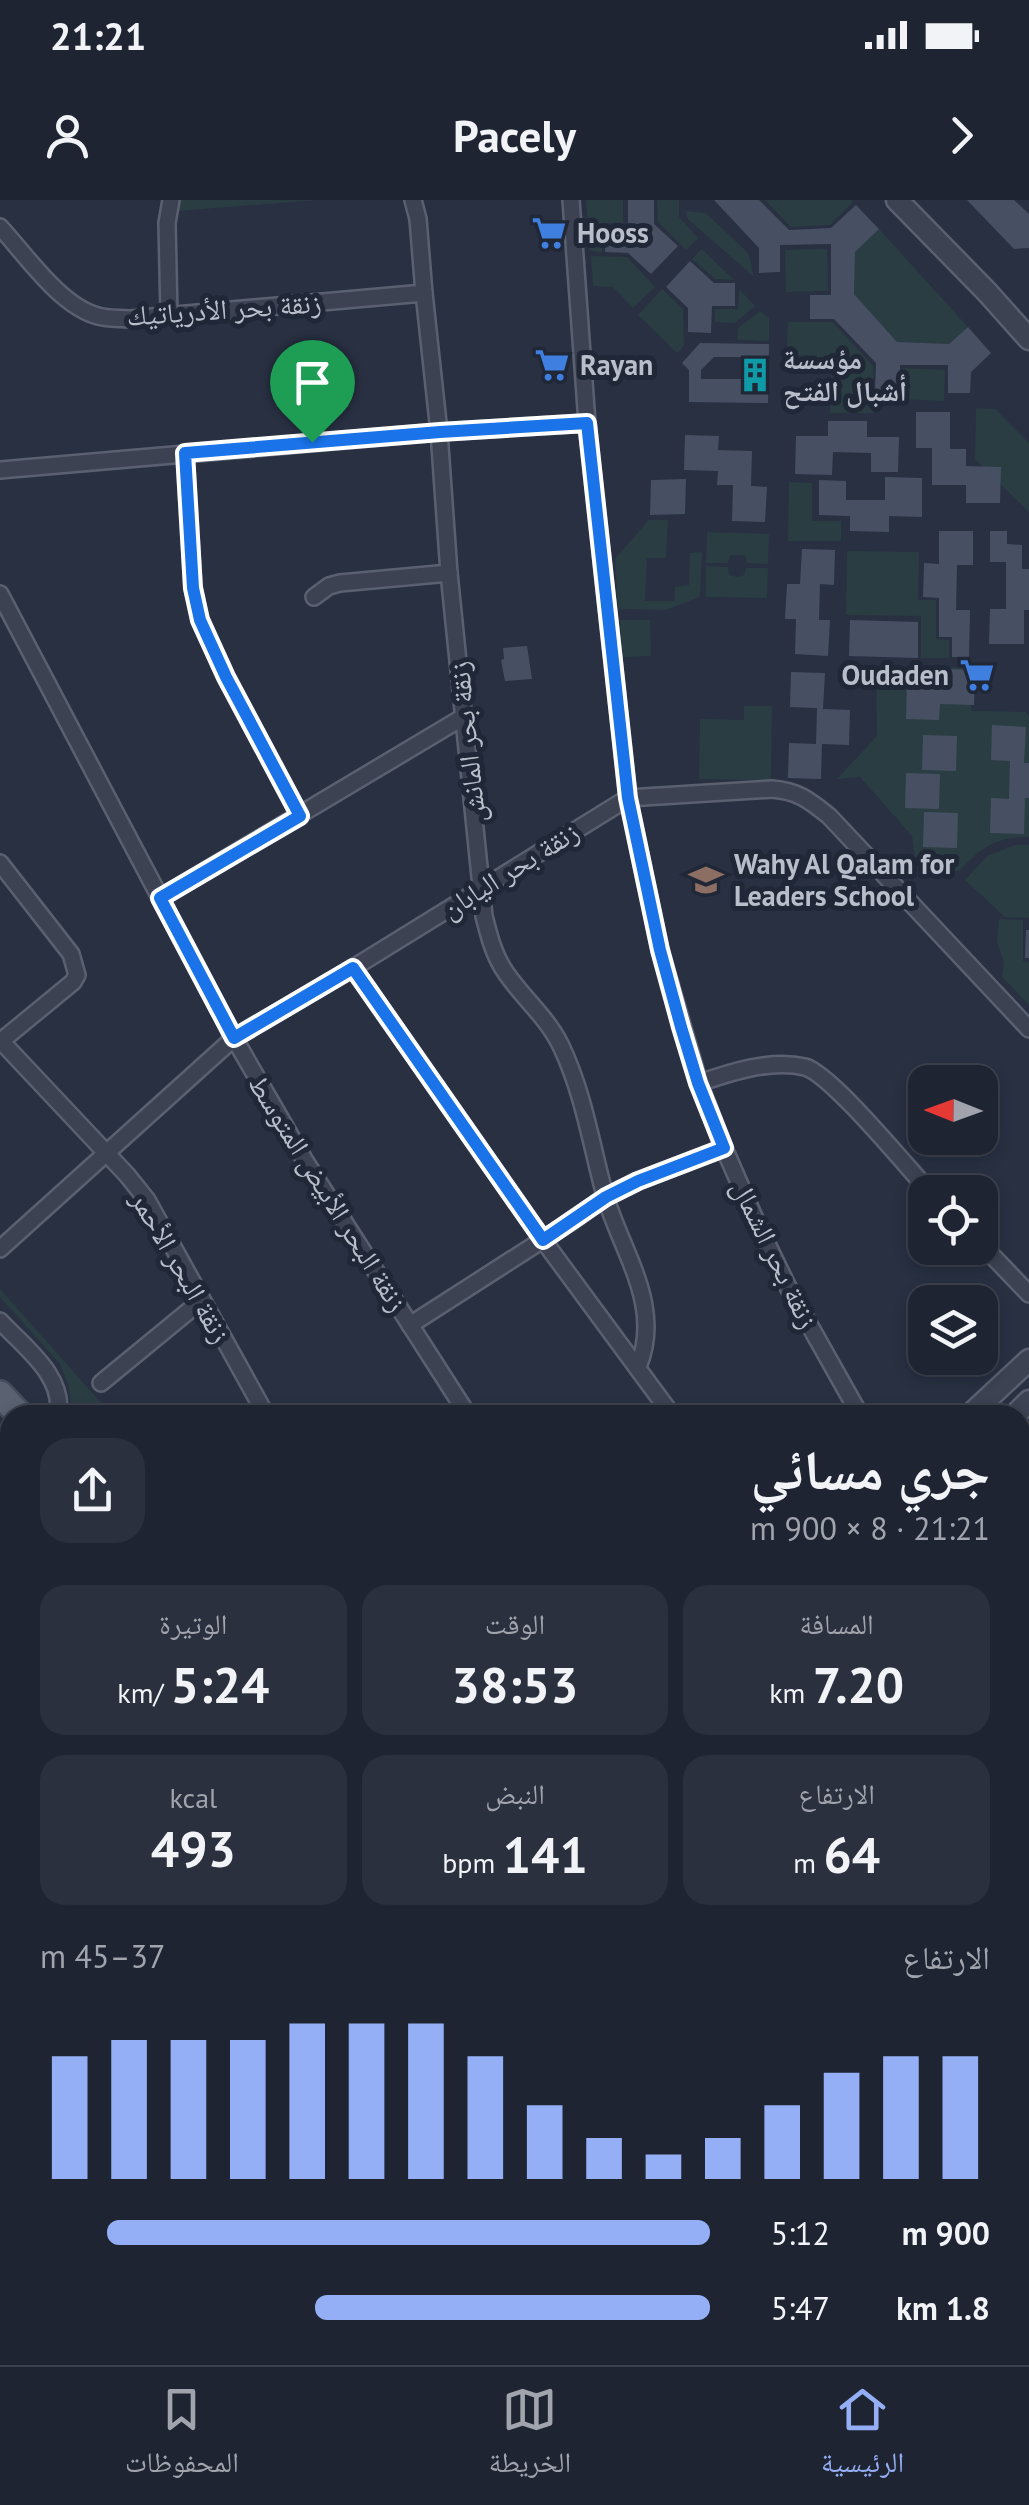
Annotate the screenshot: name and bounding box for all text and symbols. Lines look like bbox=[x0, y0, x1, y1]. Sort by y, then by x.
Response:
text: 21:21 bbox=[50, 11, 146, 60]
text: Pacely bbox=[453, 106, 576, 164]
icon: person bbox=[40, 108, 95, 163]
icon: forward bbox=[934, 108, 989, 163]
supermarket icon: Hooss bbox=[530, 214, 568, 252]
place label: Hooss bbox=[577, 214, 649, 251]
street label: زنقة بحر الأدرياتيك bbox=[125, 283, 323, 334]
pin bbox=[270, 340, 355, 443]
place label: مؤسسة أشبال الفتح bbox=[783, 340, 907, 410]
supermarket icon: Rayan bbox=[533, 346, 571, 384]
place label: Rayan bbox=[580, 346, 653, 383]
icon: arrive bbox=[285, 355, 340, 410]
building icon: مؤسسة أشبال الفتح bbox=[736, 356, 774, 394]
place label: Oudaden bbox=[842, 656, 949, 693]
supermarket icon: Oudaden bbox=[958, 656, 996, 694]
street label: زنقة بحر المانش bbox=[440, 660, 493, 825]
street label: زنقة بحر اليابان bbox=[434, 813, 586, 926]
place label: Wahy Al Qalam for Leaders School bbox=[734, 845, 954, 914]
school or university icon: Wahy Al Qalam for Leaders School bbox=[687, 861, 725, 899]
north arrow bbox=[908, 1065, 998, 1155]
map controls bbox=[908, 1065, 998, 1375]
street label: زنقة البحر الأبيض المتوسط bbox=[241, 1067, 416, 1318]
street label: زنقة بحر الشمال bbox=[724, 1173, 827, 1334]
button: locate bbox=[908, 1175, 998, 1265]
street label: زنقة البحر الأحمر bbox=[123, 1183, 240, 1349]
button: layers bbox=[908, 1285, 998, 1375]
text: جري مسائي bbox=[750, 1434, 990, 1505]
button: share bbox=[40, 1438, 145, 1543]
text: 21:21 · 8 × 900 m bbox=[750, 1507, 990, 1549]
text: الوتيرة bbox=[159, 1605, 227, 1642]
text: الوقت bbox=[485, 1605, 545, 1642]
text: المسافة bbox=[800, 1605, 874, 1642]
text: 5:24 bbox=[171, 1652, 269, 1717]
text: 38:53 bbox=[452, 1652, 578, 1717]
text: 7.20 bbox=[813, 1652, 904, 1717]
text: /km bbox=[117, 1674, 171, 1711]
text: km bbox=[769, 1674, 813, 1711]
text: النبض bbox=[485, 1775, 545, 1812]
text: الارتفاع bbox=[798, 1775, 875, 1812]
text: kcal bbox=[169, 1779, 217, 1816]
text: 493 bbox=[151, 1816, 236, 1881]
text: 141 bbox=[503, 1822, 588, 1887]
text: 64 bbox=[823, 1822, 880, 1887]
text: bpm bbox=[442, 1844, 503, 1881]
text: m bbox=[793, 1844, 823, 1881]
text: 37–45 m bbox=[40, 1935, 165, 1977]
text: الارتفاع bbox=[903, 1936, 990, 1978]
text: 5:12 bbox=[771, 2212, 830, 2254]
text: 900 m bbox=[902, 2212, 990, 2254]
text: 5:47 bbox=[771, 2287, 830, 2329]
text: 1.8 km bbox=[896, 2287, 990, 2329]
tab: المحفوظات bbox=[125, 2382, 239, 2490]
tab: الخريطة bbox=[489, 2382, 571, 2490]
tab: الرئيسية bbox=[821, 2382, 904, 2490]

